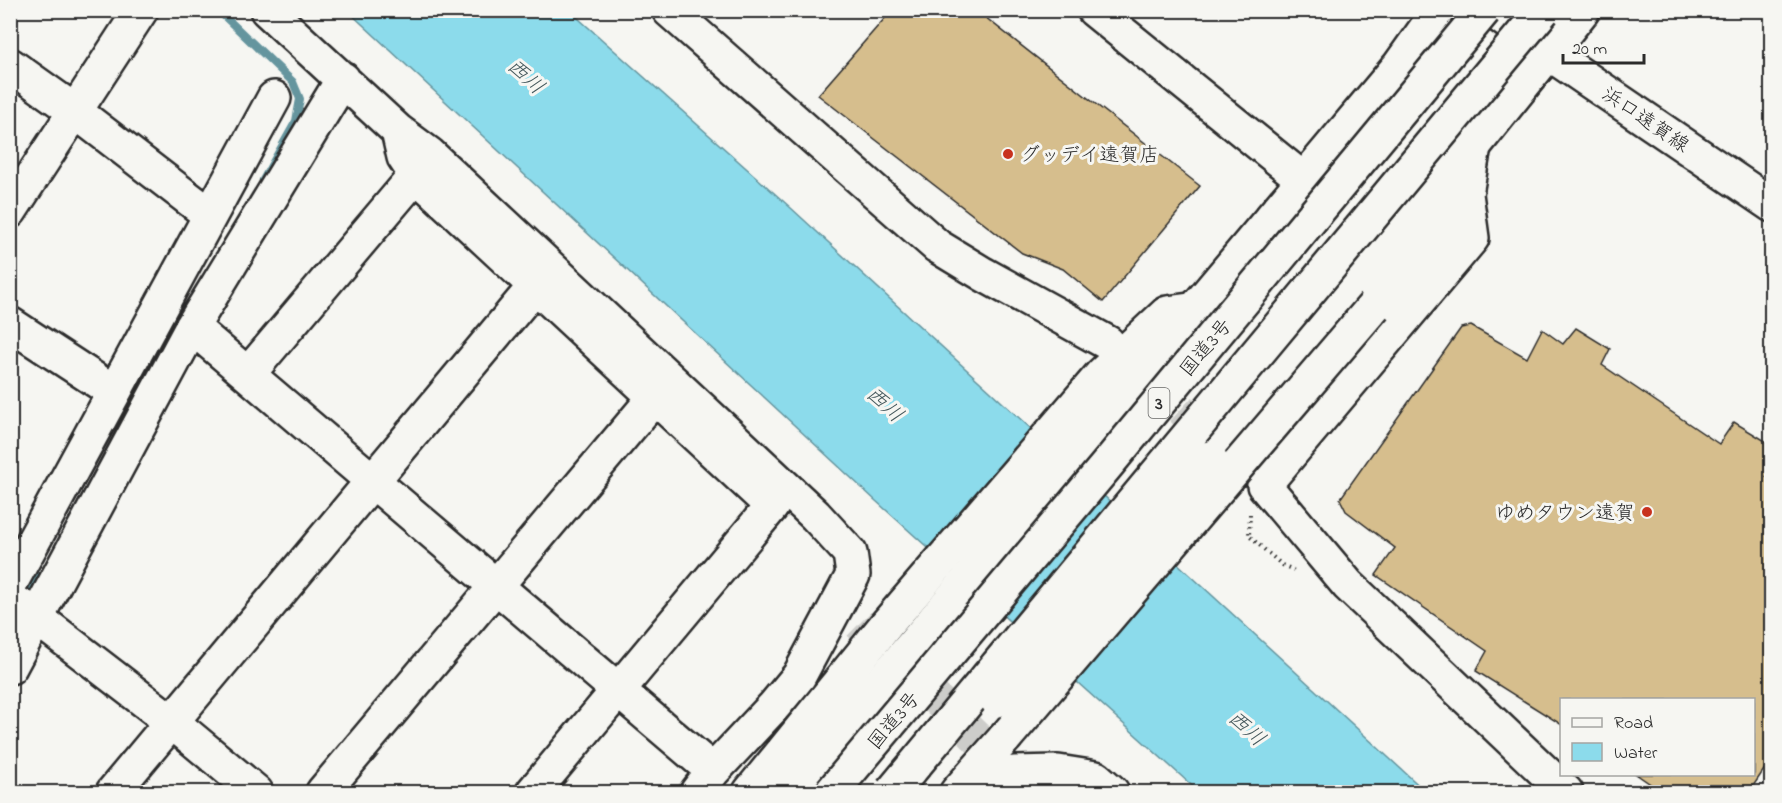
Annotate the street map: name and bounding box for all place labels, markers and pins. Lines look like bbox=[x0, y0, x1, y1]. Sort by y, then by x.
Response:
place label: グッデイ遠賀店 bbox=[1020, 142, 1159, 171]
marker: グッデイ遠賀店 bbox=[1001, 147, 1015, 161]
place label: ゆめタウン遠賀 bbox=[1495, 500, 1635, 529]
marker: ゆめタウン遠賀 bbox=[1640, 505, 1654, 519]

